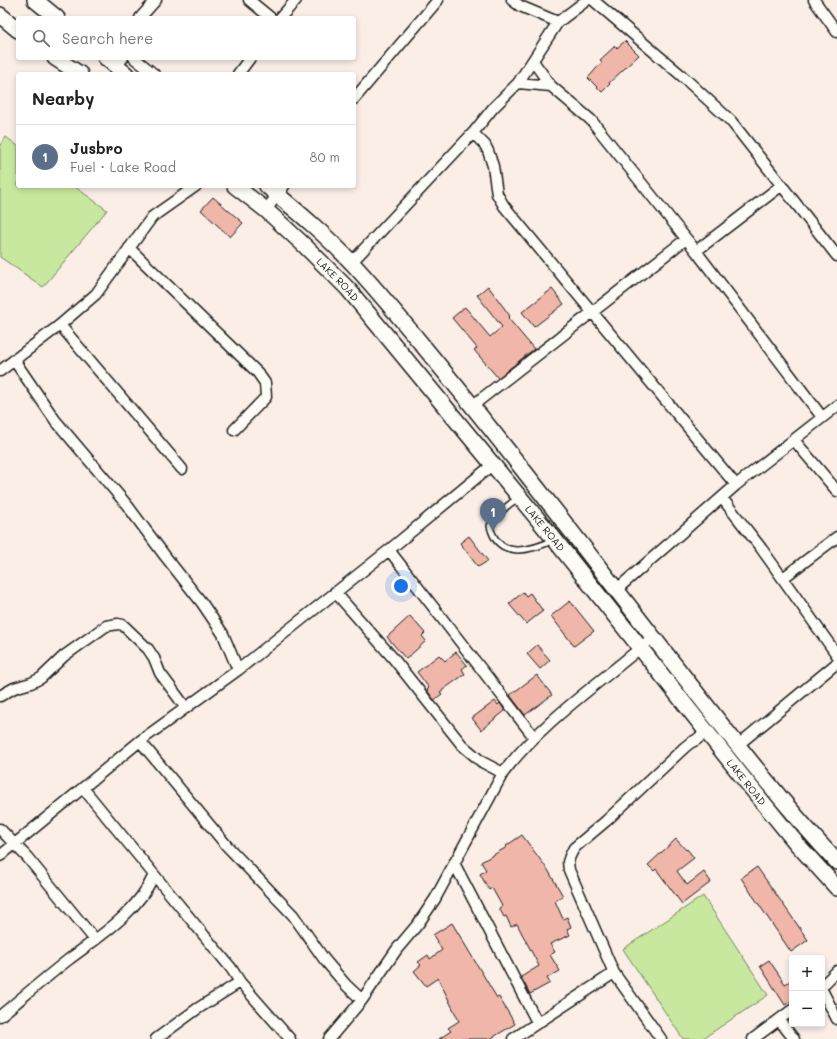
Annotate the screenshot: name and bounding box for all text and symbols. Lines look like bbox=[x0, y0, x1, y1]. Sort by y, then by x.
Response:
search box bbox=[16, 16, 356, 60]
icon: search bbox=[30, 27, 52, 49]
text: Search here bbox=[62, 28, 153, 48]
text: Nearby bbox=[32, 87, 94, 109]
text: Jusbro bbox=[70, 138, 123, 158]
text: 1 bbox=[42, 148, 48, 165]
text: 80 m bbox=[310, 148, 340, 165]
text: Fuel · Lake Road bbox=[70, 158, 176, 175]
street label: LAKE ROAD bbox=[314, 255, 362, 304]
pin: 1 bbox=[480, 498, 506, 531]
street label: LAKE ROAD bbox=[522, 502, 568, 554]
your location bbox=[391, 576, 411, 596]
street label: LAKE ROAD bbox=[724, 756, 769, 808]
map controls bbox=[789, 955, 825, 1027]
button: + bbox=[789, 955, 825, 991]
button: − bbox=[789, 991, 825, 1027]

